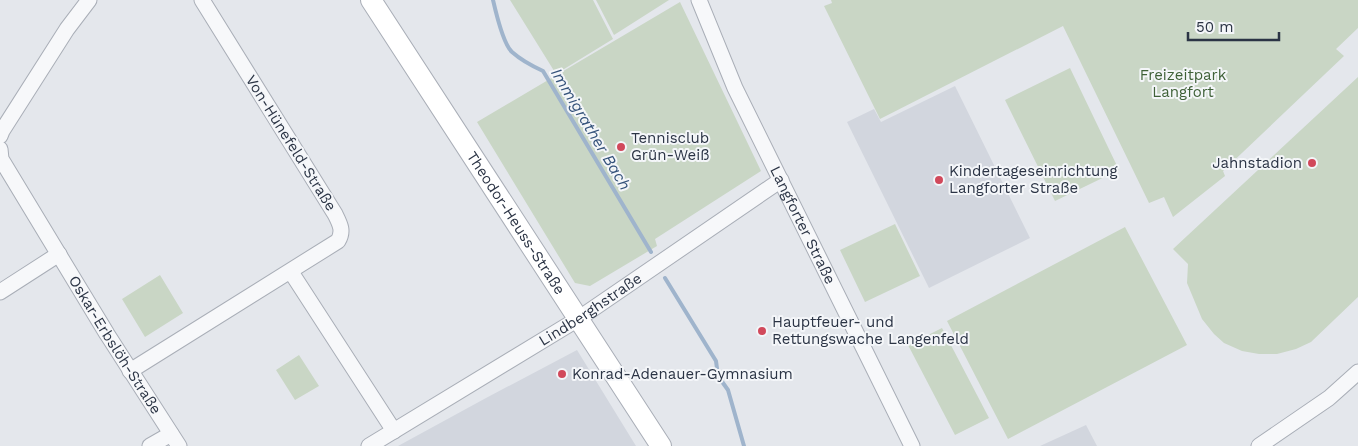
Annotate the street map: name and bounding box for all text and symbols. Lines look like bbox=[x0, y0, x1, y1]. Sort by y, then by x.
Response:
scale bar bbox=[1188, 10, 1279, 42]
text: 50 m bbox=[1196, 18, 1233, 36]
water label: Immigrather Bach bbox=[547, 65, 635, 193]
park label: Freizeitpark Langfort bbox=[1140, 66, 1227, 101]
street label: Von-Hünefeld-Straße bbox=[242, 72, 340, 214]
place label: Tennisclub Grün-Weiß bbox=[631, 129, 709, 164]
marker: Tennisclub Grün-Weiß bbox=[615, 141, 627, 153]
street label: Theodor-Heuss-Straße bbox=[463, 148, 569, 298]
place label: Jahnstadion bbox=[1212, 154, 1302, 172]
marker: Jahnstadion bbox=[1306, 157, 1318, 169]
place label: Kindertageseinrichtung Langforter Straße bbox=[949, 162, 1118, 197]
street label: Langforter Straße bbox=[766, 163, 839, 287]
marker: Kindertageseinrichtung Langforter Straße bbox=[933, 174, 945, 186]
street label: Lindberghstraße bbox=[536, 269, 645, 350]
street label: Oskar-Erbslöh-Straße bbox=[65, 272, 165, 417]
place label: Hauptfeuer- und Rettungswache Langenfeld bbox=[772, 313, 969, 348]
marker: Hauptfeuer- und Rettungswache Langenfeld bbox=[756, 325, 768, 337]
place label: Konrad-Adenauer-Gymnasium bbox=[572, 365, 793, 383]
marker: Konrad-Adenauer-Gymnasium bbox=[556, 368, 568, 380]

